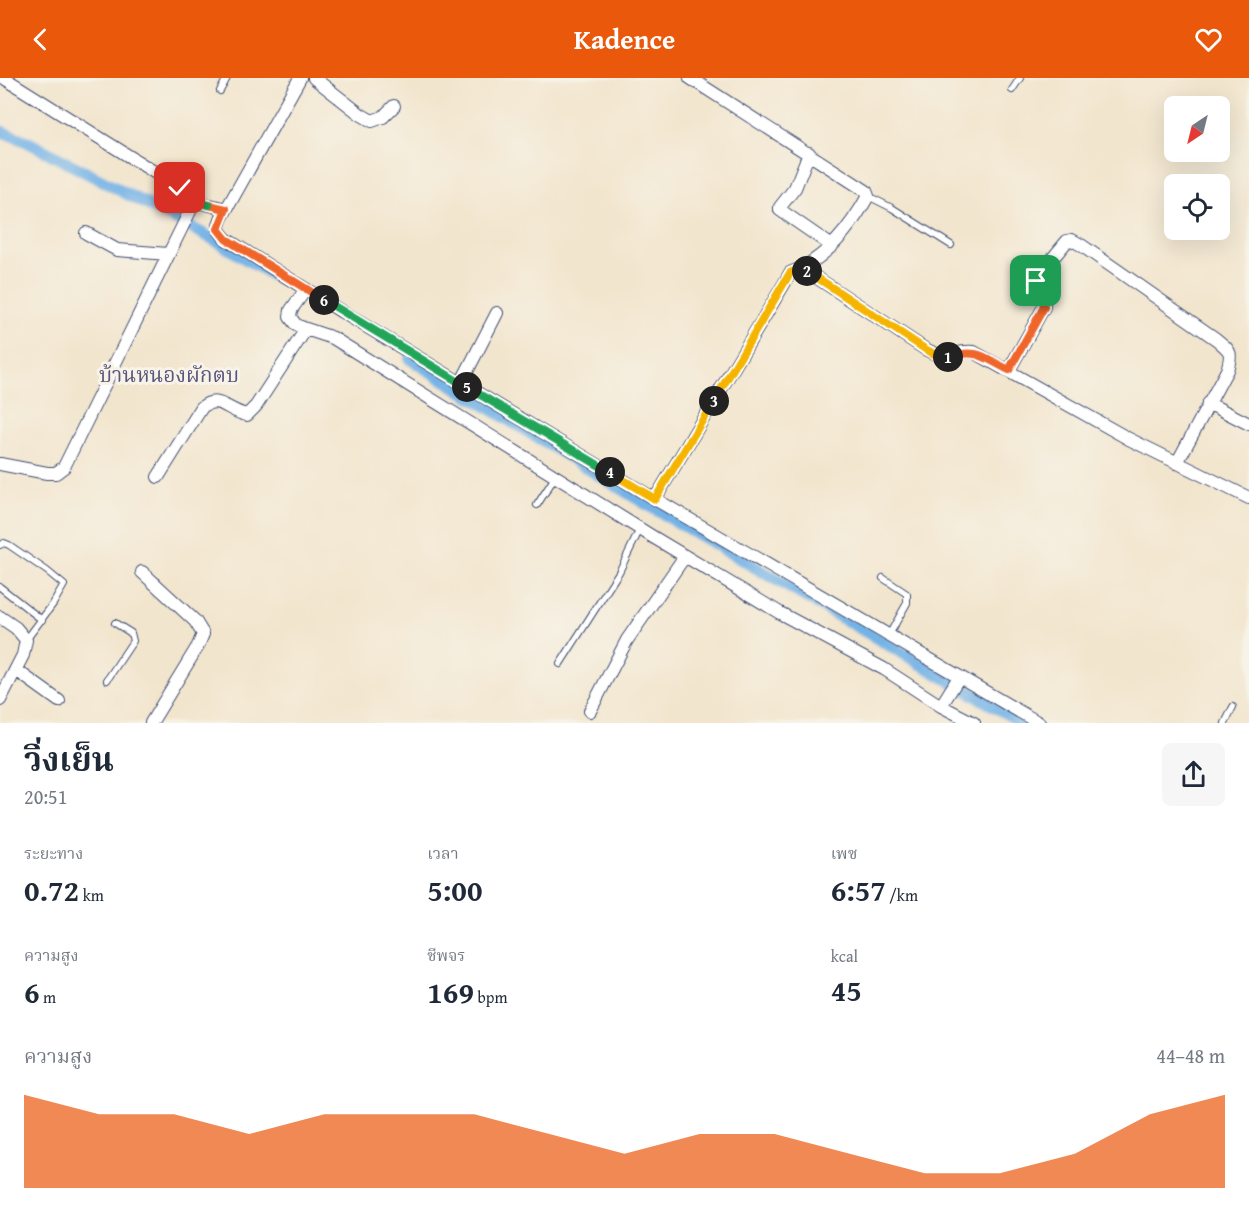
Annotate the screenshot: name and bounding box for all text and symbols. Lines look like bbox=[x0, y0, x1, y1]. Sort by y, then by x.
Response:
text: Kadence bbox=[574, 19, 675, 59]
icon: back bbox=[24, 23, 57, 56]
icon: heart bbox=[1192, 23, 1225, 56]
north arrow bbox=[1164, 96, 1230, 162]
map controls bbox=[1164, 96, 1230, 240]
pin bbox=[154, 162, 205, 213]
icon: check bbox=[163, 171, 196, 204]
button: locate bbox=[1164, 174, 1230, 240]
pin bbox=[1010, 255, 1061, 306]
pin: 2 bbox=[792, 256, 822, 286]
text: 2 bbox=[803, 259, 811, 283]
icon: arrive bbox=[1019, 264, 1052, 297]
pin: 6 bbox=[309, 285, 339, 315]
text: 6 bbox=[320, 288, 328, 312]
pin: 1 bbox=[933, 342, 963, 372]
text: 1 bbox=[944, 345, 952, 369]
district label: บ้านหนองผักตบ bbox=[99, 359, 239, 390]
pin: 5 bbox=[452, 372, 482, 402]
text: 5 bbox=[463, 375, 471, 399]
pin: 3 bbox=[699, 386, 729, 416]
text: 3 bbox=[710, 389, 718, 413]
pin: 4 bbox=[595, 457, 625, 487]
text: 4 bbox=[606, 460, 614, 484]
text: วิ่งเย็น bbox=[24, 735, 114, 783]
button: share bbox=[1162, 743, 1225, 806]
text: 20:51 bbox=[24, 782, 67, 811]
text: ระยะทาง bbox=[24, 841, 83, 865]
text: เวลา bbox=[427, 841, 459, 865]
text: เพซ bbox=[831, 841, 857, 865]
text: 0.72 bbox=[24, 868, 79, 912]
text: 5:00 bbox=[427, 868, 482, 912]
text: 6:57 bbox=[831, 868, 886, 912]
text: km bbox=[79, 883, 104, 907]
text: /km bbox=[886, 883, 918, 907]
text: ความสูง bbox=[24, 943, 79, 967]
text: ชีพจร bbox=[427, 943, 465, 967]
text: kcal bbox=[831, 944, 858, 968]
text: 45 bbox=[831, 968, 862, 1012]
text: 6 bbox=[24, 970, 40, 1014]
text: 169 bbox=[427, 970, 474, 1014]
text: m bbox=[40, 985, 56, 1009]
text: bpm bbox=[474, 985, 507, 1009]
text: ความสูง bbox=[24, 1041, 92, 1070]
text: 44–48 m bbox=[1156, 1041, 1225, 1070]

